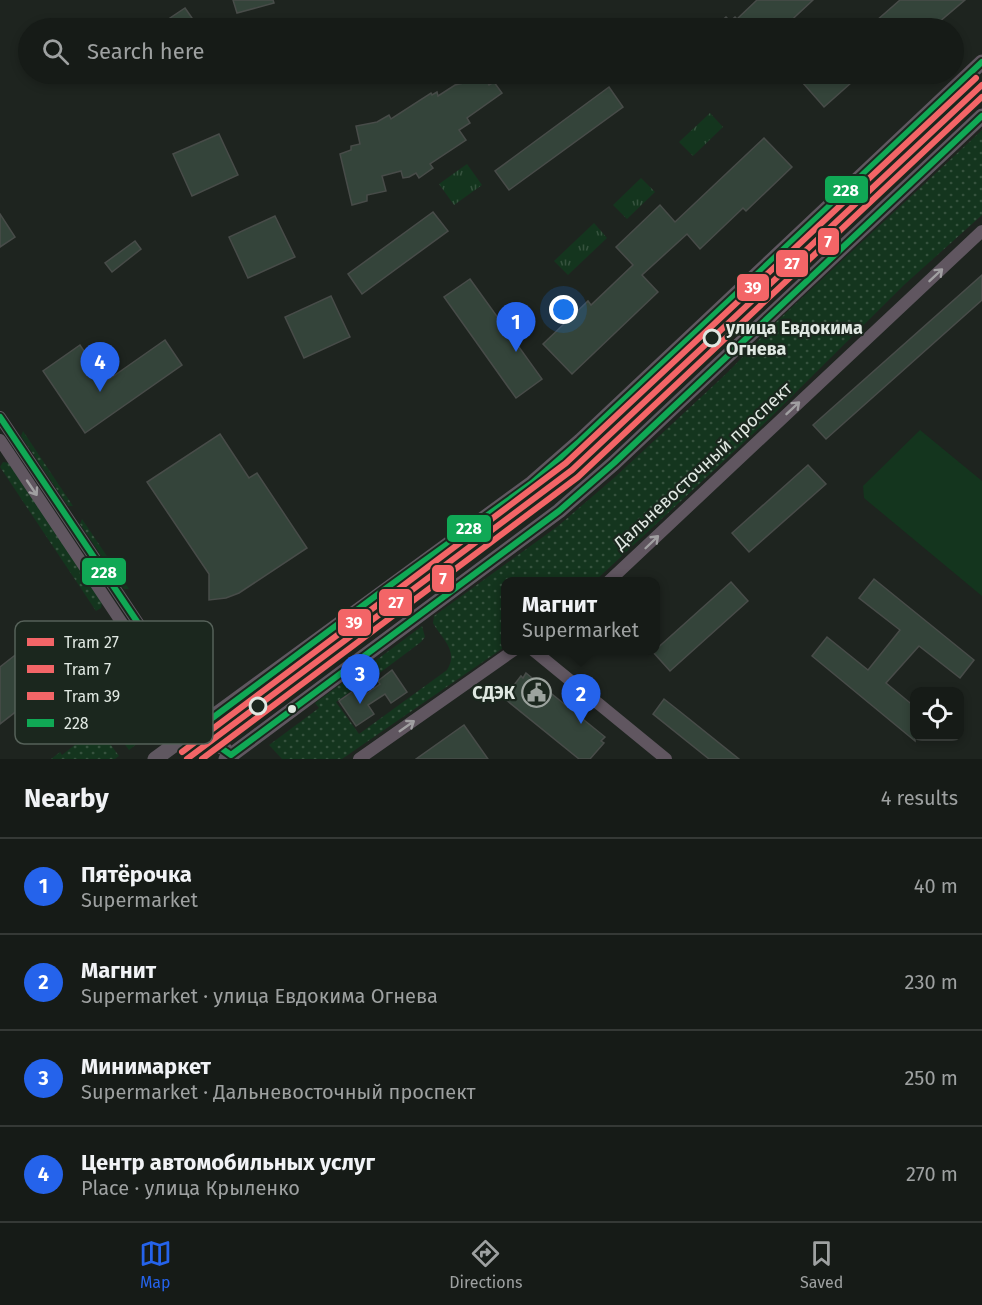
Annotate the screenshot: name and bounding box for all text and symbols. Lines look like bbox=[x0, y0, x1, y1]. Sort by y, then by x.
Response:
search box bbox=[18, 18, 964, 84]
icon: search bbox=[39, 35, 72, 68]
text: Search here bbox=[87, 38, 205, 65]
line badge: 228 bbox=[824, 175, 869, 204]
text: 228 bbox=[833, 181, 859, 200]
line badge: 7 bbox=[817, 227, 840, 256]
text: 7 bbox=[824, 232, 832, 251]
line badge: 27 bbox=[775, 249, 809, 278]
text: 27 bbox=[784, 254, 800, 273]
one-way arrow bbox=[928, 268, 943, 282]
line badge: 39 bbox=[736, 273, 770, 302]
text: 39 bbox=[743, 278, 762, 297]
your location bbox=[549, 295, 578, 324]
pin: 1 bbox=[496, 302, 536, 352]
place label: улица Евдокима Огнева bbox=[725, 317, 863, 360]
marker: улица Евдокима Огнева bbox=[703, 329, 721, 347]
pin: 4 bbox=[80, 342, 120, 392]
street label: Дальневосточный проспект bbox=[608, 377, 797, 555]
one-way arrow bbox=[785, 401, 800, 415]
one-way arrow bbox=[26, 480, 39, 497]
line badge: 228 bbox=[446, 514, 492, 543]
text: 228 bbox=[456, 519, 482, 538]
one-way arrow bbox=[644, 535, 659, 549]
line badge: 228 bbox=[81, 557, 127, 586]
text: 228 bbox=[91, 563, 117, 582]
line badge: 7 bbox=[431, 564, 455, 593]
text: 7 bbox=[439, 569, 447, 588]
popup bbox=[501, 577, 660, 655]
line badge: 27 bbox=[378, 588, 413, 617]
text: Магнит bbox=[522, 591, 597, 618]
text: 27 bbox=[388, 593, 404, 612]
line badge: 39 bbox=[337, 608, 372, 637]
text: 39 bbox=[344, 613, 363, 632]
text: Supermarket bbox=[522, 618, 639, 642]
legend bbox=[15, 621, 213, 744]
text: Tram 27 bbox=[64, 633, 119, 652]
pin: 3 bbox=[340, 654, 380, 704]
text: Tram 7 bbox=[64, 660, 111, 679]
pin: 2 bbox=[562, 674, 600, 724]
public building icon: СДЭК bbox=[520, 677, 552, 709]
place label: СДЭК bbox=[472, 682, 516, 704]
text: Tram 39 bbox=[64, 687, 120, 706]
map controls bbox=[910, 687, 964, 741]
button: locate bbox=[910, 687, 964, 741]
unlabelled marker bbox=[249, 697, 267, 715]
unlabelled marker bbox=[286, 703, 298, 715]
text: 228 bbox=[64, 714, 89, 733]
one-way arrow bbox=[399, 720, 415, 732]
text: Nearby bbox=[24, 783, 109, 814]
text: 4 results bbox=[881, 786, 958, 810]
text: Пятёрочка bbox=[81, 861, 192, 888]
text: 1 bbox=[39, 874, 48, 898]
text: 40 m bbox=[914, 874, 958, 898]
text: Supermarket bbox=[81, 888, 198, 912]
text: Магнит bbox=[81, 957, 156, 984]
text: 2 bbox=[38, 970, 49, 994]
text: 230 m bbox=[905, 970, 958, 994]
text: Supermarket · улица Евдокима Огнева bbox=[81, 984, 438, 1008]
text: Минимаркет bbox=[81, 1053, 211, 1080]
text: 3 bbox=[38, 1066, 49, 1090]
text: 250 m bbox=[904, 1066, 958, 1090]
text: Supermarket · Дальневосточный проспект bbox=[81, 1080, 476, 1104]
text: Центр автомобильных услуг bbox=[81, 1149, 375, 1176]
text: 4 bbox=[38, 1162, 49, 1186]
text: 270 m bbox=[906, 1162, 958, 1186]
text: Place · улица Крыленко bbox=[81, 1176, 300, 1200]
tab: Map bbox=[139, 1237, 172, 1292]
tab: Directions bbox=[449, 1237, 523, 1292]
tab: Saved bbox=[800, 1237, 843, 1292]

